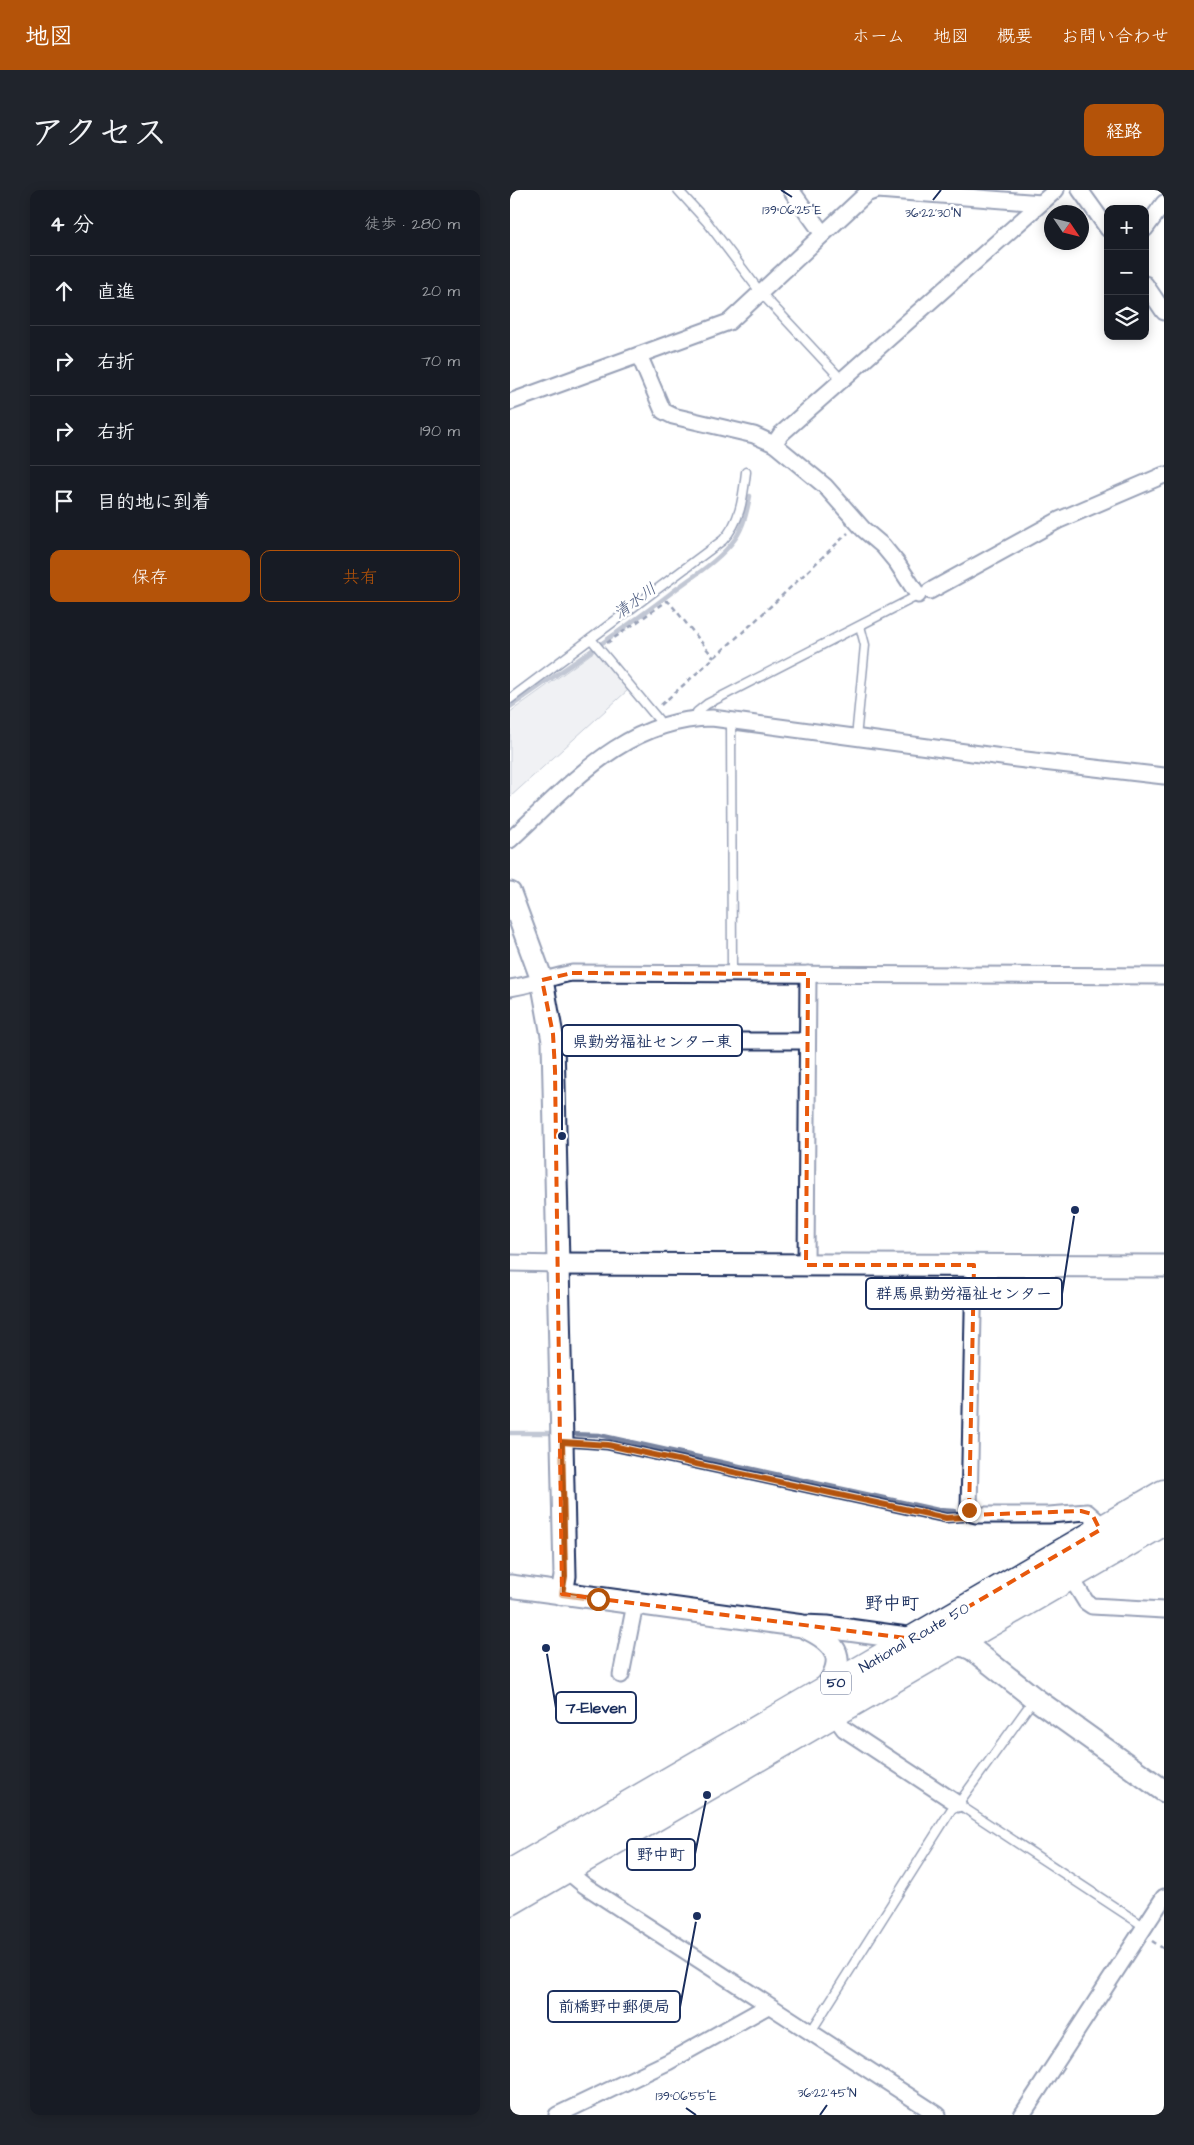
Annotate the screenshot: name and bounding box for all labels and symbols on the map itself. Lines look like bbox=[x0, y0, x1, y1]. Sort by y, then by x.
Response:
text: 139°06'25"E bbox=[762, 202, 822, 219]
text: 36°22'30"N bbox=[905, 205, 961, 222]
north arrow bbox=[1044, 205, 1089, 250]
water label: 清水川 bbox=[609, 578, 661, 624]
callout: 県勤労福祉センター東 bbox=[562, 1025, 742, 1056]
text: 県勤労福祉センター東 bbox=[572, 1031, 732, 1053]
callout: 群馬県勤労福祉センター bbox=[866, 1278, 1062, 1309]
text: 群馬県勤労福祉センター bbox=[876, 1283, 1052, 1305]
route end bbox=[958, 1499, 981, 1522]
route start bbox=[587, 1588, 610, 1611]
district label: 野中町 bbox=[865, 1591, 919, 1616]
street label: National Route 50 bbox=[855, 1598, 974, 1678]
road number: 50 bbox=[821, 1672, 851, 1695]
callout: 7-Eleven bbox=[556, 1692, 636, 1723]
text: 7-Eleven bbox=[565, 1697, 626, 1719]
callout: 野中町 bbox=[627, 1839, 695, 1870]
text: 野中町 bbox=[637, 1844, 685, 1866]
callout: 前橋野中郵便局 bbox=[548, 1991, 680, 2022]
text: 前橋野中郵便局 bbox=[558, 1996, 670, 2018]
text: 36°22'45"N bbox=[798, 2085, 857, 2102]
text: 139°06'55"E bbox=[655, 2088, 717, 2105]

